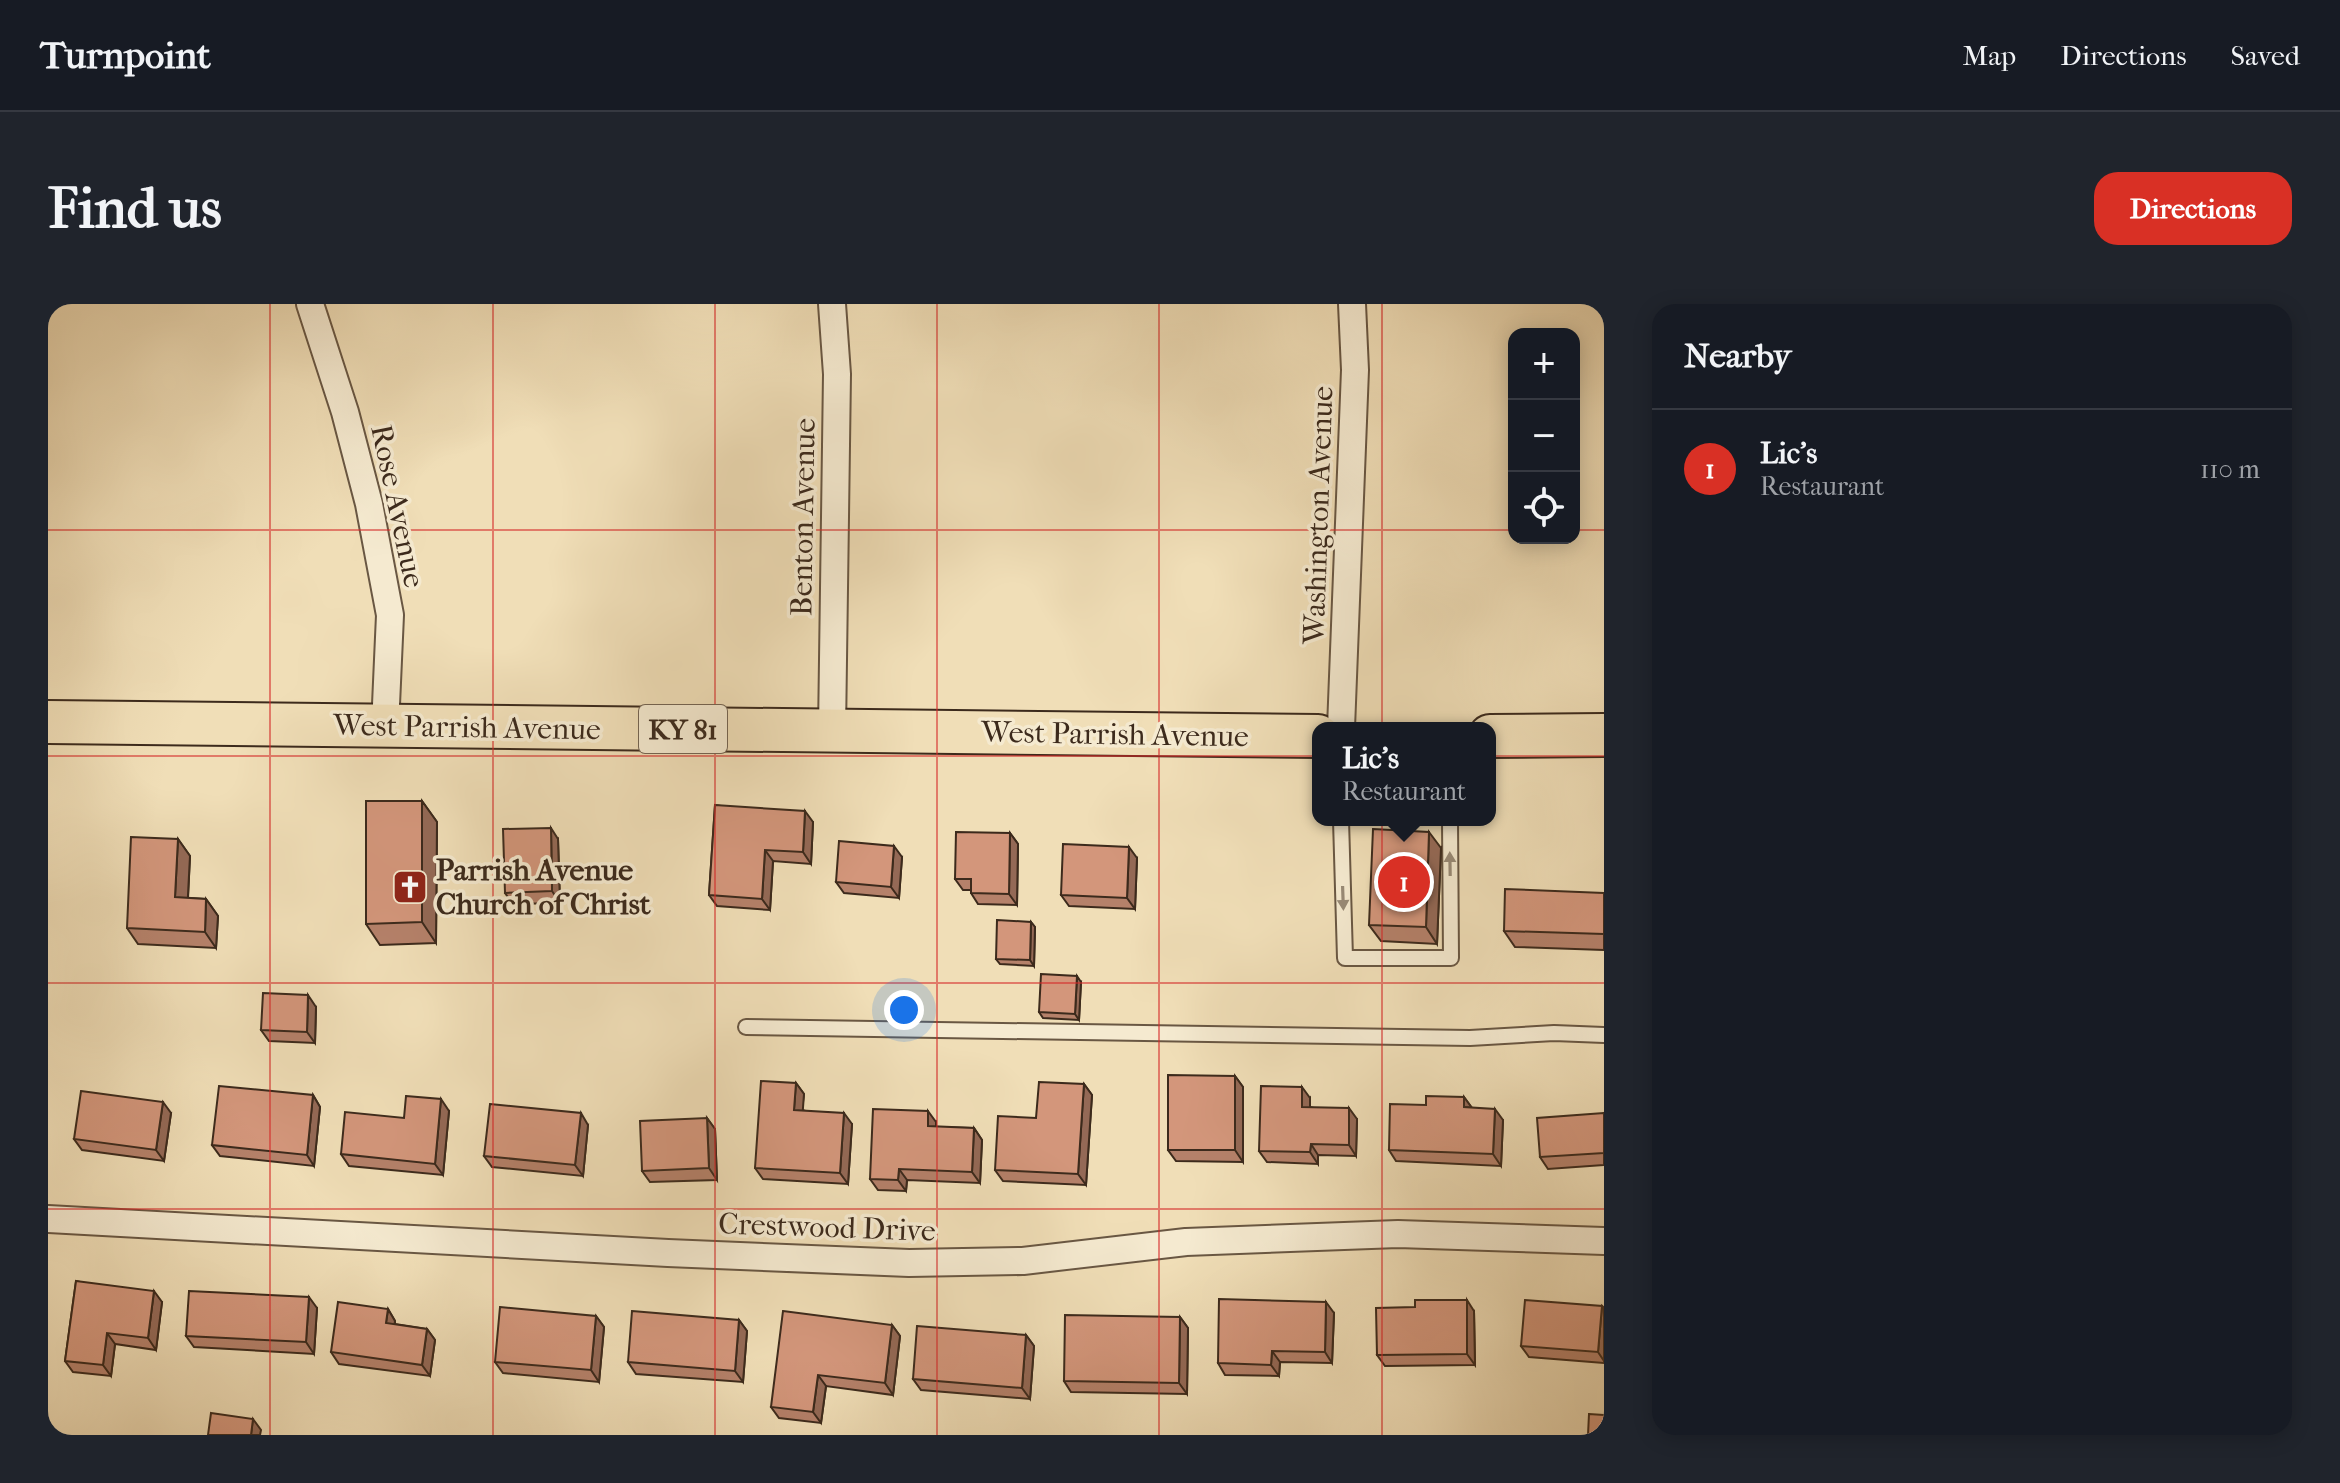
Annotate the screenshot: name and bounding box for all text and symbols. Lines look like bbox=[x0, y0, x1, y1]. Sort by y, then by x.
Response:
text: Turnpoint bbox=[40, 33, 211, 78]
text: Map bbox=[1963, 39, 2016, 72]
text: Directions bbox=[2060, 39, 2187, 72]
text: Saved bbox=[2231, 39, 2300, 72]
button: Directions bbox=[2094, 172, 2292, 245]
text: Find us bbox=[48, 176, 222, 241]
map controls bbox=[1508, 328, 1580, 544]
button: + bbox=[1508, 328, 1580, 400]
text: Nearby bbox=[1684, 336, 1791, 376]
street label: Washington Avenue bbox=[1296, 385, 1341, 646]
button: − bbox=[1508, 400, 1580, 472]
street label: Benton Avenue bbox=[784, 418, 823, 616]
street label: Rose Avenue bbox=[363, 421, 432, 591]
text: Lic's bbox=[1760, 436, 1817, 471]
text: 1 bbox=[1705, 454, 1715, 485]
text: 110 m bbox=[2200, 454, 2260, 485]
text: Restaurant bbox=[1760, 471, 1884, 502]
button: locate bbox=[1508, 472, 1580, 544]
road number: KY 81 bbox=[639, 705, 727, 753]
street label: West Parrish Avenue bbox=[332, 708, 601, 747]
street label: West Parrish Avenue bbox=[980, 715, 1249, 754]
popup bbox=[1312, 722, 1496, 826]
text: Lic's bbox=[1342, 741, 1399, 776]
text: Restaurant bbox=[1342, 776, 1466, 807]
one-way arrow bbox=[1444, 851, 1456, 876]
pin: 1 bbox=[1378, 852, 1430, 912]
place label: Parrish Avenue Church of Christ bbox=[436, 853, 651, 922]
church icon: Parrish Avenue Church of Christ bbox=[391, 868, 429, 906]
one-way arrow bbox=[1337, 886, 1350, 911]
your location bbox=[884, 990, 924, 1030]
street label: Crestwood Drive bbox=[718, 1206, 936, 1249]

